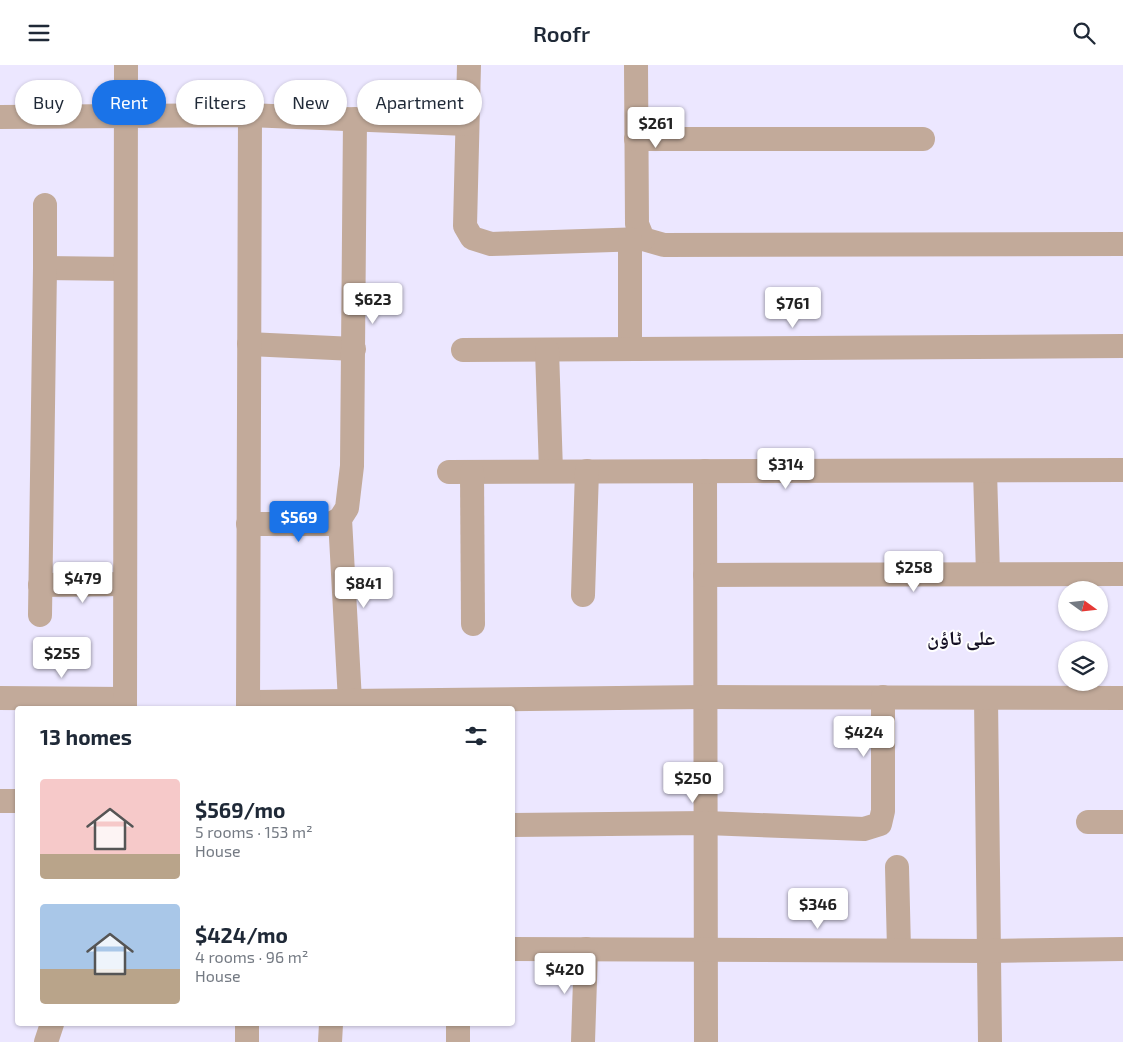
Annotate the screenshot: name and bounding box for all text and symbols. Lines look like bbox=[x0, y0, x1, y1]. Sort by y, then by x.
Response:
icon: menu bbox=[25, 19, 53, 47]
icon: search bbox=[1070, 19, 1098, 47]
text: Roofr bbox=[533, 20, 590, 46]
chip: Buy bbox=[15, 80, 82, 125]
chip: Rent bbox=[92, 80, 166, 125]
chip: Filters bbox=[176, 80, 264, 125]
chip: New bbox=[274, 80, 347, 125]
chip: Apartment bbox=[357, 80, 482, 125]
pin: $261 bbox=[626, 107, 686, 149]
text: $261 bbox=[639, 113, 673, 132]
pin: $623 bbox=[343, 283, 403, 325]
pin: $761 bbox=[763, 287, 823, 329]
text: $623 bbox=[354, 289, 392, 308]
text: $761 bbox=[776, 293, 810, 312]
pin: $314 bbox=[756, 447, 816, 490]
text: $314 bbox=[768, 454, 804, 473]
pin: $569 bbox=[269, 501, 329, 543]
text: $569 bbox=[281, 507, 318, 526]
pin: $258 bbox=[884, 551, 944, 593]
text: $258 bbox=[895, 557, 933, 576]
pin: $479 bbox=[53, 561, 113, 604]
pin: $841 bbox=[334, 567, 394, 609]
text: $479 bbox=[64, 568, 102, 587]
text: $841 bbox=[346, 573, 382, 592]
north arrow bbox=[1058, 581, 1108, 631]
map controls bbox=[1058, 581, 1108, 691]
district label: علی ٹاؤن bbox=[927, 625, 995, 651]
pin: $255 bbox=[32, 637, 92, 679]
button: layers bbox=[1058, 641, 1108, 691]
text: $255 bbox=[44, 643, 80, 662]
pin: $424 bbox=[834, 715, 894, 758]
icon: filters bbox=[462, 722, 490, 750]
text: $424 bbox=[845, 722, 883, 741]
text: 13 homes bbox=[40, 724, 132, 749]
pin: $250 bbox=[663, 761, 723, 804]
text: $250 bbox=[674, 768, 712, 787]
text: $569/mo bbox=[195, 797, 285, 822]
icon: home bbox=[80, 799, 140, 859]
text: 5 rooms · 153 m² bbox=[195, 822, 313, 841]
text: House bbox=[195, 841, 241, 860]
pin: $346 bbox=[788, 887, 848, 930]
text: $346 bbox=[799, 894, 837, 913]
text: $424/mo bbox=[195, 922, 288, 947]
icon: home bbox=[80, 924, 140, 984]
text: 4 rooms · 96 m² bbox=[195, 947, 308, 966]
pin: $420 bbox=[535, 953, 595, 995]
text: $420 bbox=[546, 959, 584, 978]
text: House bbox=[195, 966, 241, 985]

